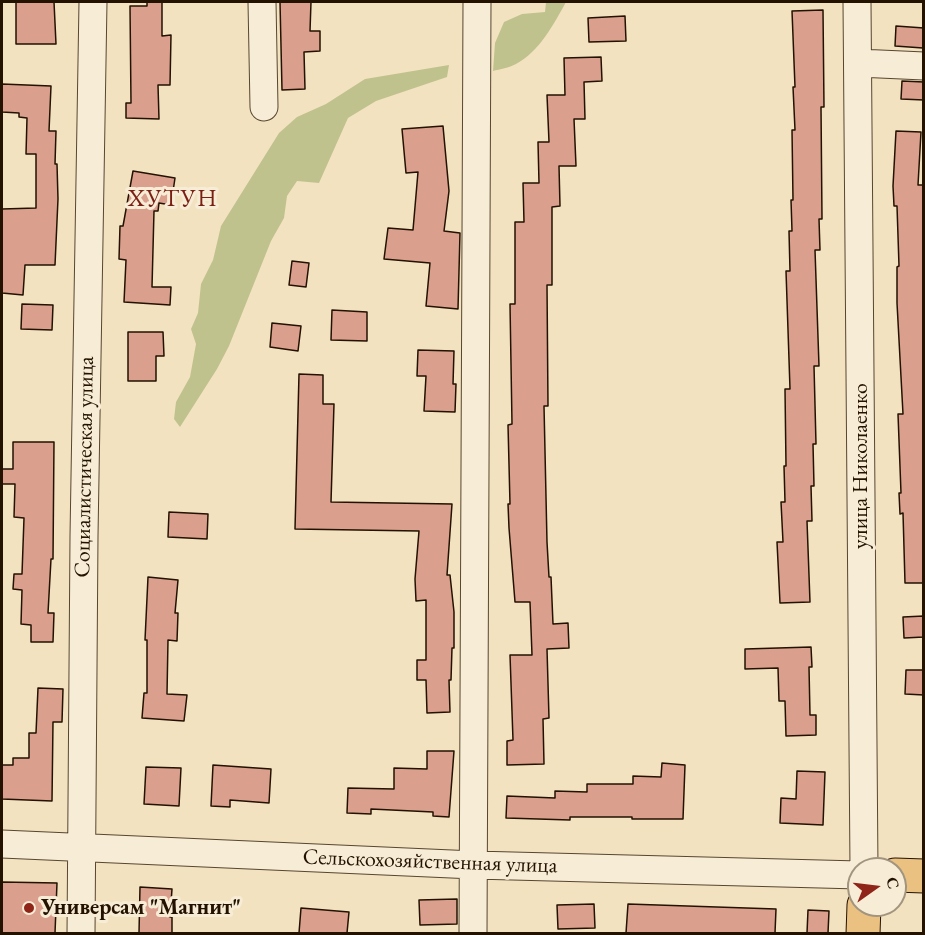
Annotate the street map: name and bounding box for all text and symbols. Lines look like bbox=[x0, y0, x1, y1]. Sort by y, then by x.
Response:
district label: ХУТУН bbox=[128, 185, 218, 213]
street label: Социалистическая улица bbox=[70, 356, 100, 578]
street label: улица Николаенко bbox=[848, 383, 874, 549]
street label: Сельскохозяйственная улица bbox=[302, 844, 558, 880]
north arrow bbox=[847, 857, 907, 917]
text: С bbox=[881, 875, 905, 891]
place label: Универсам "Магнит" bbox=[41, 895, 241, 921]
marker: Универсам "Магнит" bbox=[22, 901, 36, 915]

